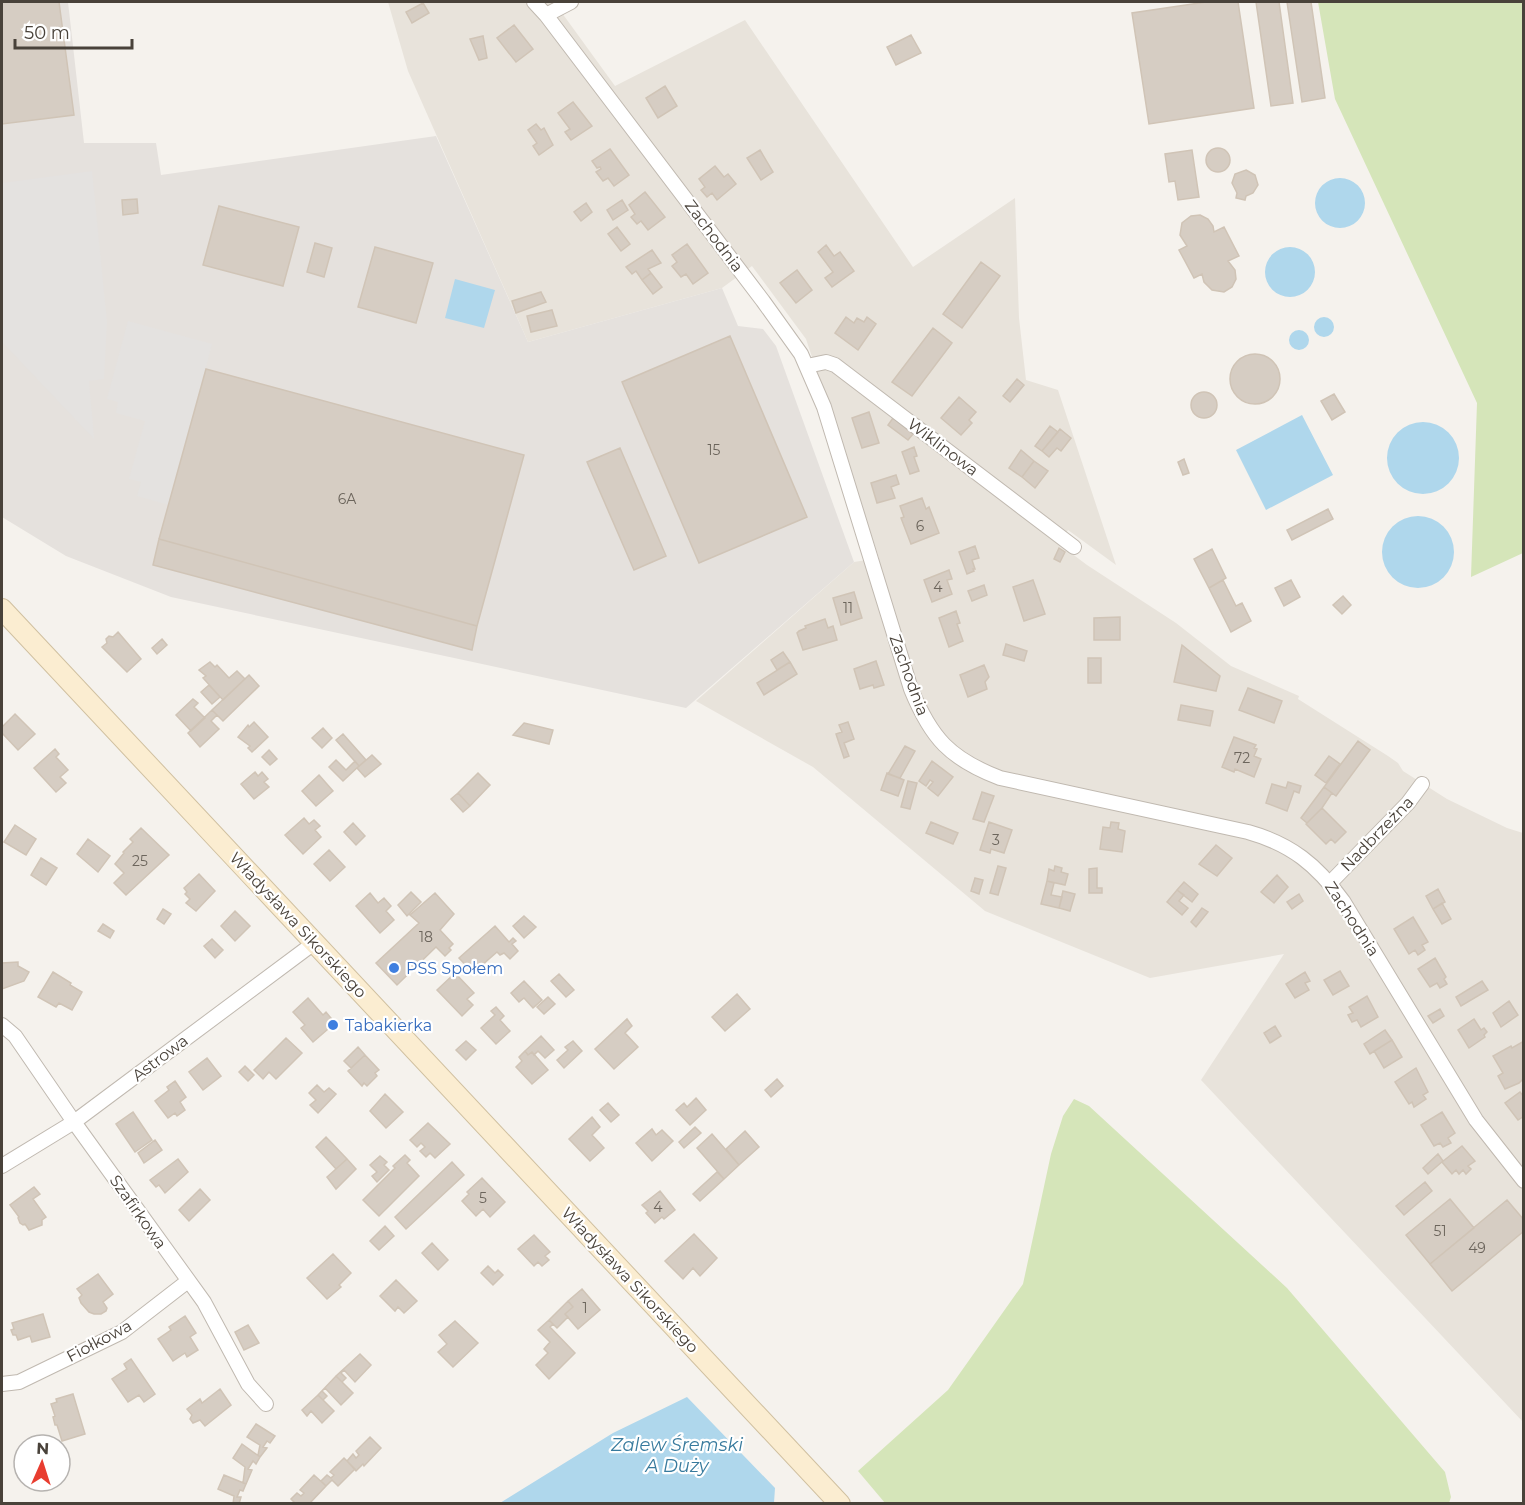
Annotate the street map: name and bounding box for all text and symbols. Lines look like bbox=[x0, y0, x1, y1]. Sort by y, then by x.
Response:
scale bar bbox=[15, 12, 132, 50]
text: 50 m bbox=[24, 22, 70, 44]
street label: Zachodnia bbox=[681, 196, 747, 276]
street label: Wiklinowa bbox=[904, 414, 982, 480]
house number: 15 bbox=[708, 441, 721, 459]
house number: 6A bbox=[338, 490, 357, 508]
house number: 6 bbox=[916, 517, 925, 535]
house number: 4 bbox=[933, 578, 943, 596]
house number: 11 bbox=[843, 599, 853, 617]
street label: Zachodnia bbox=[886, 632, 932, 718]
house number: 72 bbox=[1234, 749, 1250, 767]
street label: Nadbrzeżna bbox=[1337, 793, 1417, 875]
house number: 3 bbox=[992, 831, 1000, 849]
street label: Władysława Sikorskiego bbox=[226, 848, 370, 1002]
house number: 25 bbox=[132, 852, 148, 870]
street label: Zachodnia bbox=[1321, 878, 1383, 960]
house number: 18 bbox=[419, 928, 433, 946]
place label: PSS Społem bbox=[406, 959, 503, 978]
marker: PSS Społem bbox=[387, 961, 401, 975]
place label: Tabakierka bbox=[345, 1016, 432, 1035]
marker: Tabakierka bbox=[326, 1018, 340, 1032]
street label: Astrowa bbox=[128, 1031, 192, 1085]
street label: Szafirkowa bbox=[106, 1171, 170, 1253]
house number: 5 bbox=[479, 1189, 487, 1207]
house number: 4 bbox=[653, 1198, 663, 1216]
street label: Władysława Sikorskiego bbox=[558, 1203, 702, 1357]
house number: 51 bbox=[1434, 1222, 1446, 1240]
house number: 49 bbox=[1468, 1239, 1486, 1257]
house number: 1 bbox=[582, 1299, 588, 1317]
street label: Fiołkowa bbox=[63, 1316, 135, 1366]
north arrow bbox=[12, 1433, 72, 1493]
water label: Zalew Śremski A Duży bbox=[610, 1434, 743, 1477]
text: N bbox=[36, 1439, 50, 1458]

